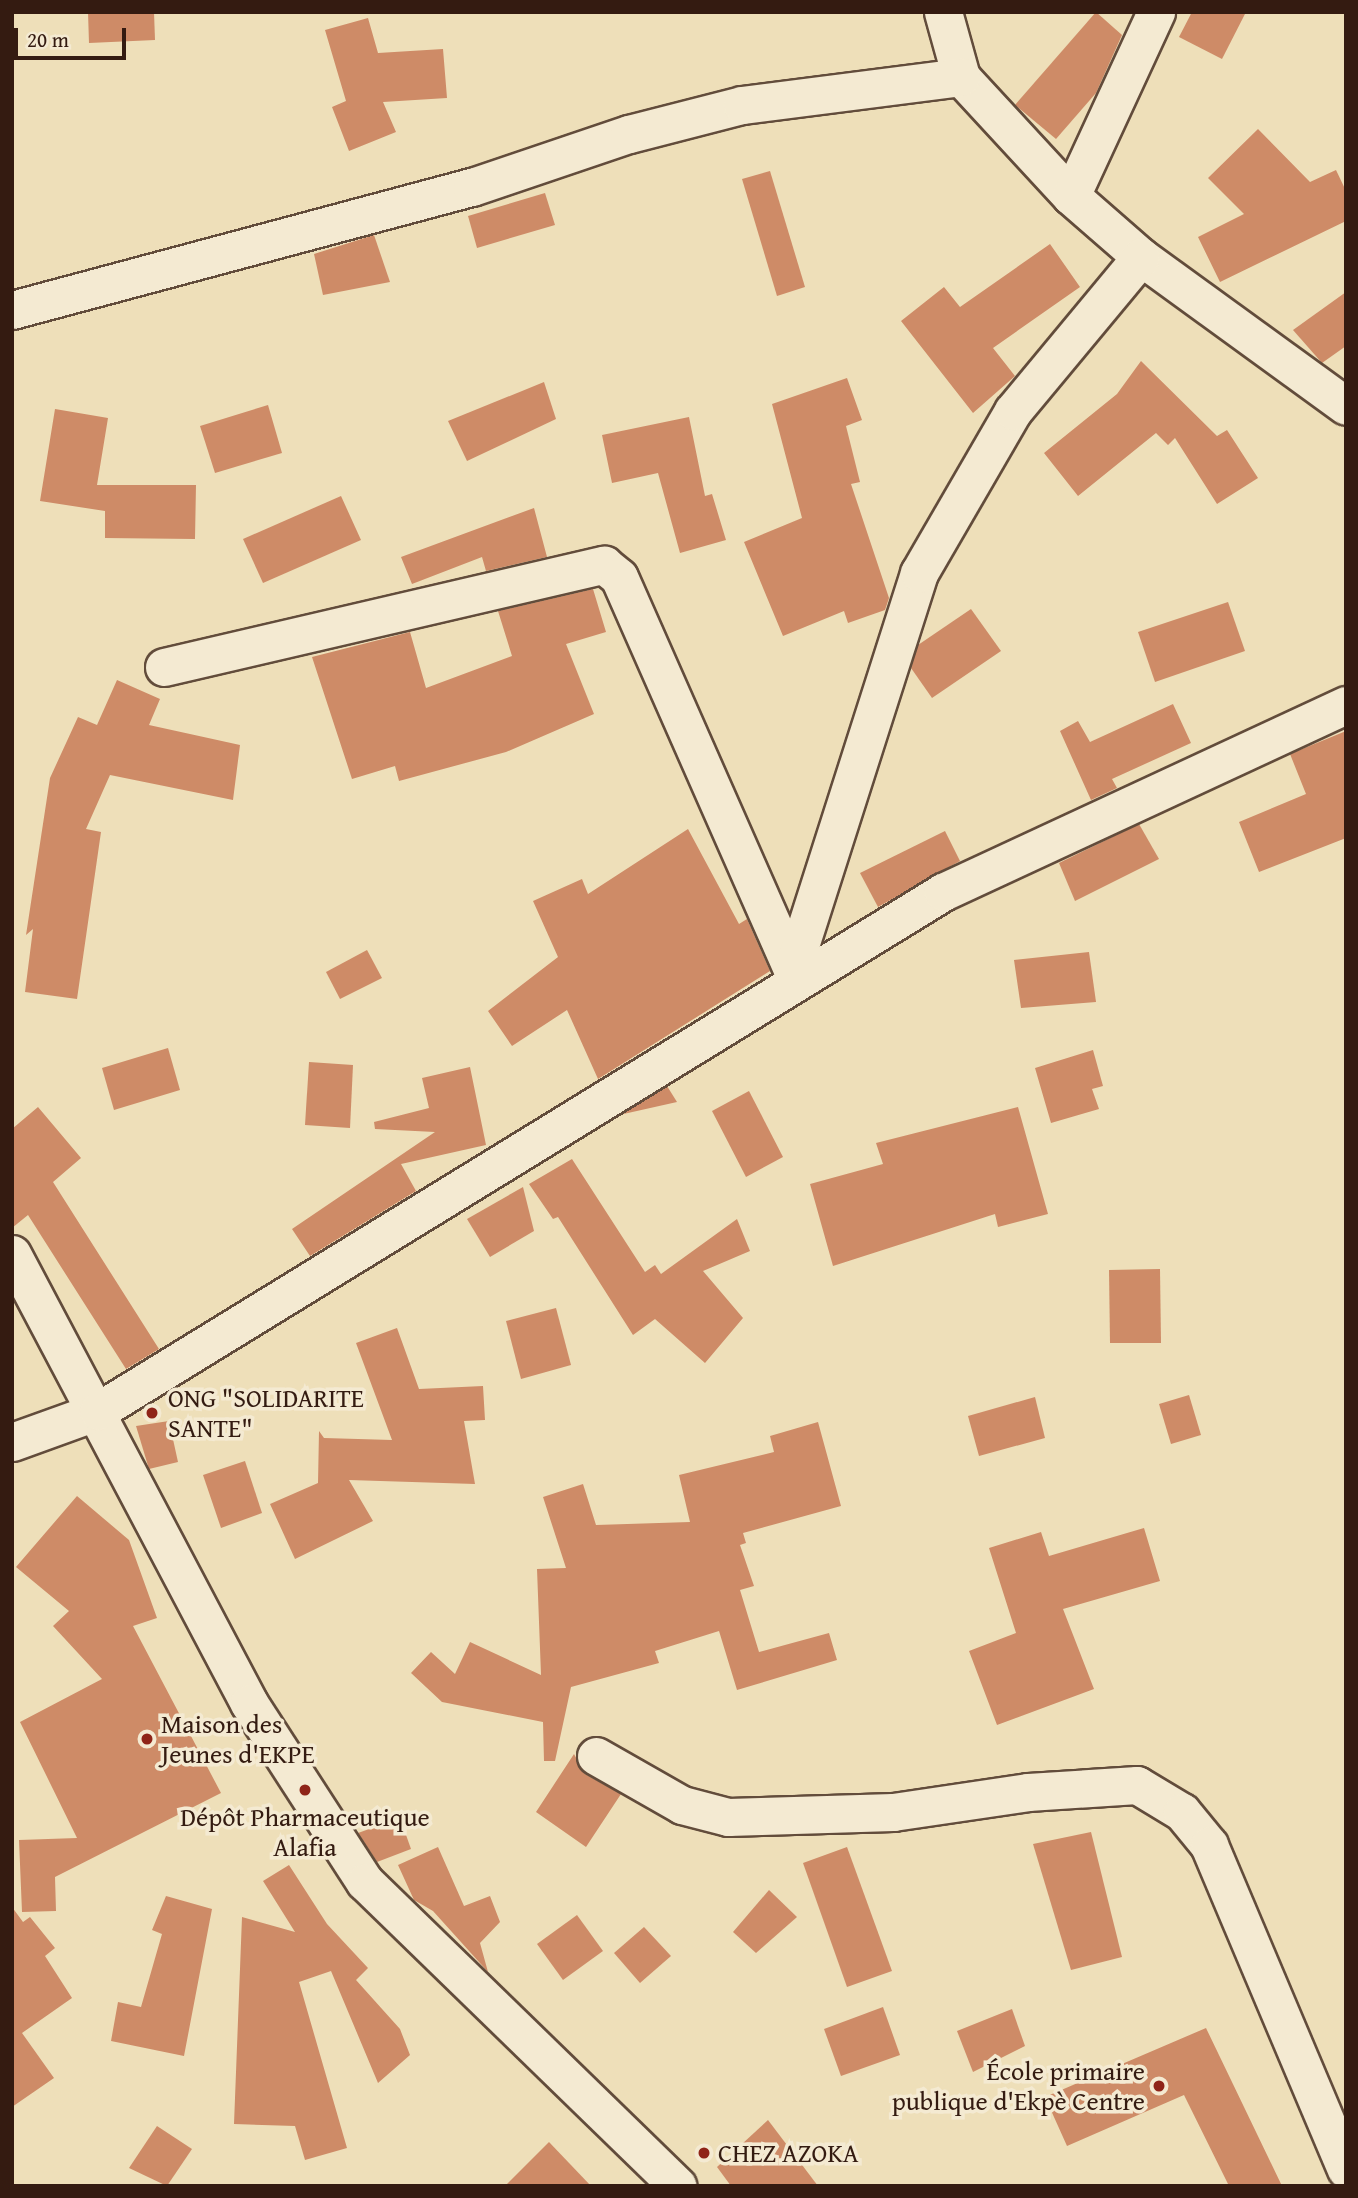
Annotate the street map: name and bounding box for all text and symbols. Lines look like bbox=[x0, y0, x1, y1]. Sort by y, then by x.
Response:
scale bar bbox=[18, 14, 130, 58]
text: 20 m bbox=[27, 24, 69, 55]
place label: ONG "SOLIDARITE SANTE" bbox=[168, 1382, 364, 1444]
marker: ONG "SOLIDARITE SANTE" bbox=[142, 1403, 162, 1423]
place label: Maison des Jeunes d'EKPE bbox=[161, 1708, 315, 1770]
marker: Maison des Jeunes d'EKPE bbox=[139, 1731, 155, 1747]
marker: Dépôt Pharmaceutique Alafia bbox=[297, 1782, 313, 1798]
place label: Dépôt Pharmaceutique Alafia bbox=[180, 1801, 430, 1862]
place label: École primaire publique d'Ekpè Centre bbox=[892, 2055, 1145, 2116]
marker: École primaire publique d'Ekpè Centre bbox=[1151, 2078, 1167, 2094]
place label: CHEZ AZOKA bbox=[718, 2137, 859, 2169]
marker: CHEZ AZOKA bbox=[696, 2145, 712, 2161]

